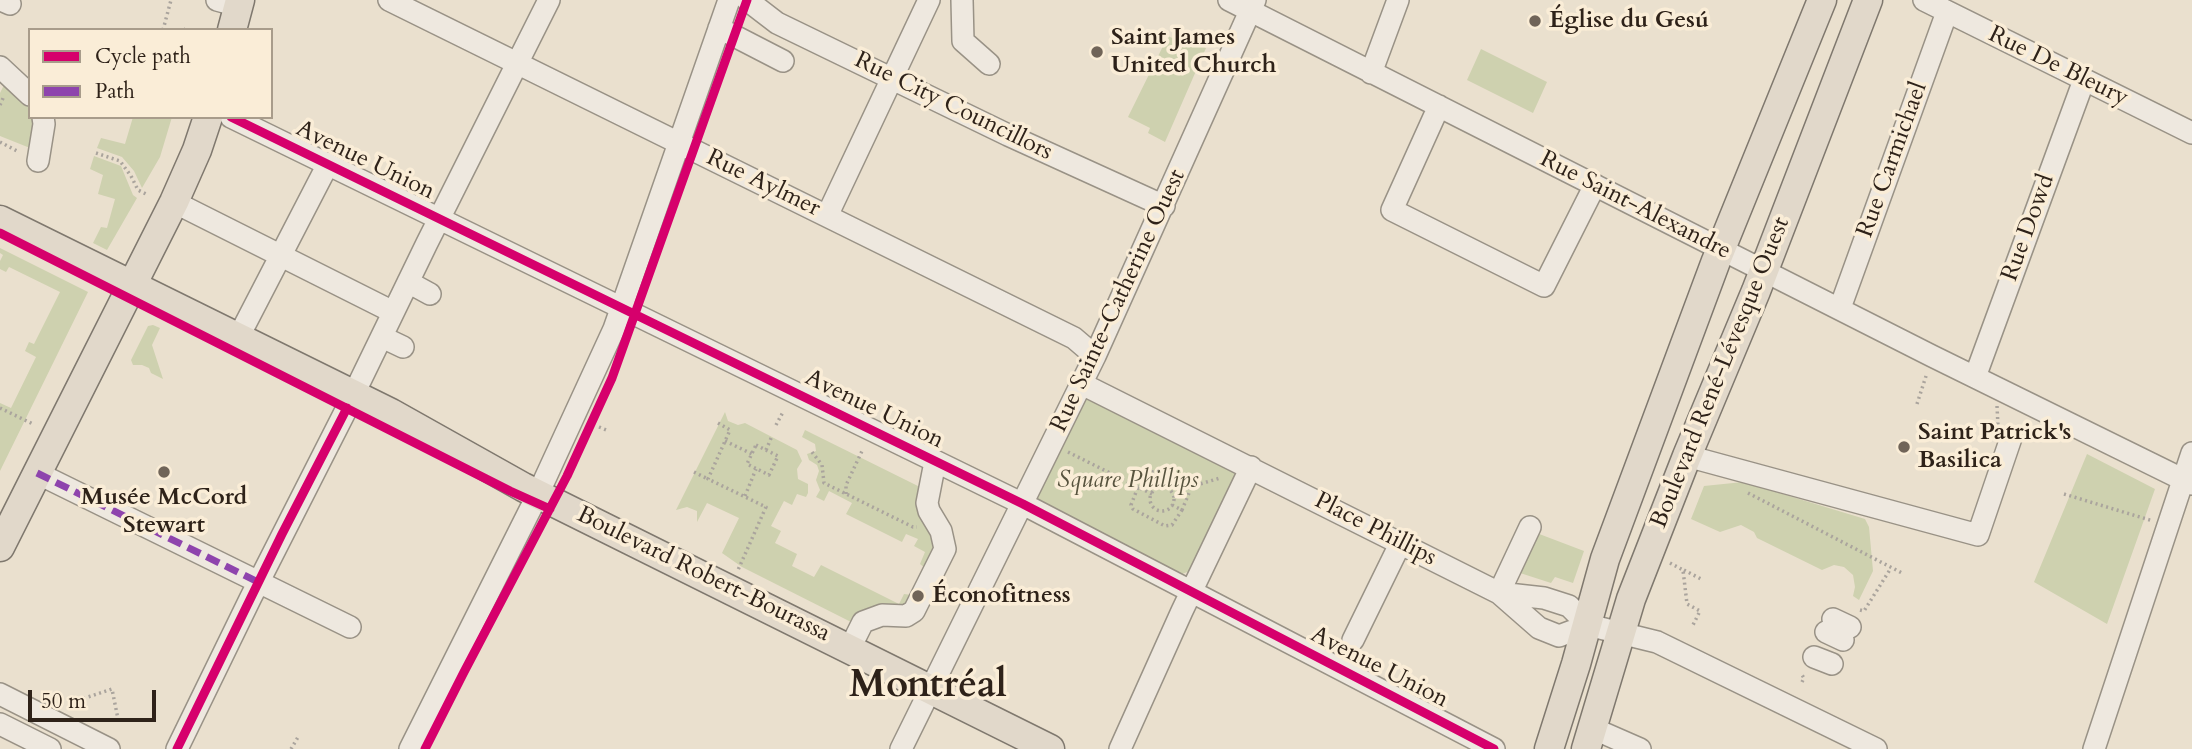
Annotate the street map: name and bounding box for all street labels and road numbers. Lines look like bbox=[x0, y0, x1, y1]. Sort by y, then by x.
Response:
street label: Rue De Bleury bbox=[1983, 21, 2133, 113]
street label: Rue City Councillors bbox=[849, 47, 1057, 167]
street label: Rue Carmichael bbox=[1852, 78, 1934, 242]
street label: Avenue Union bbox=[291, 115, 439, 207]
street label: Rue Aylmer bbox=[701, 144, 825, 224]
street label: Rue Saint-Alexandre bbox=[1535, 145, 1735, 267]
street label: Rue Sainte-Catherine Ouest bbox=[1045, 165, 1193, 437]
street label: Rue Dowd bbox=[1996, 171, 2062, 285]
street label: Boulevard René-Lévesque Ouest bbox=[1645, 213, 1797, 533]
street label: Avenue Union bbox=[800, 364, 948, 456]
street label: Place Phillips bbox=[1309, 487, 1441, 573]
street label: Boulevard Robert-Bourassa bbox=[572, 501, 834, 649]
street label: Avenue Union bbox=[1305, 621, 1453, 715]

